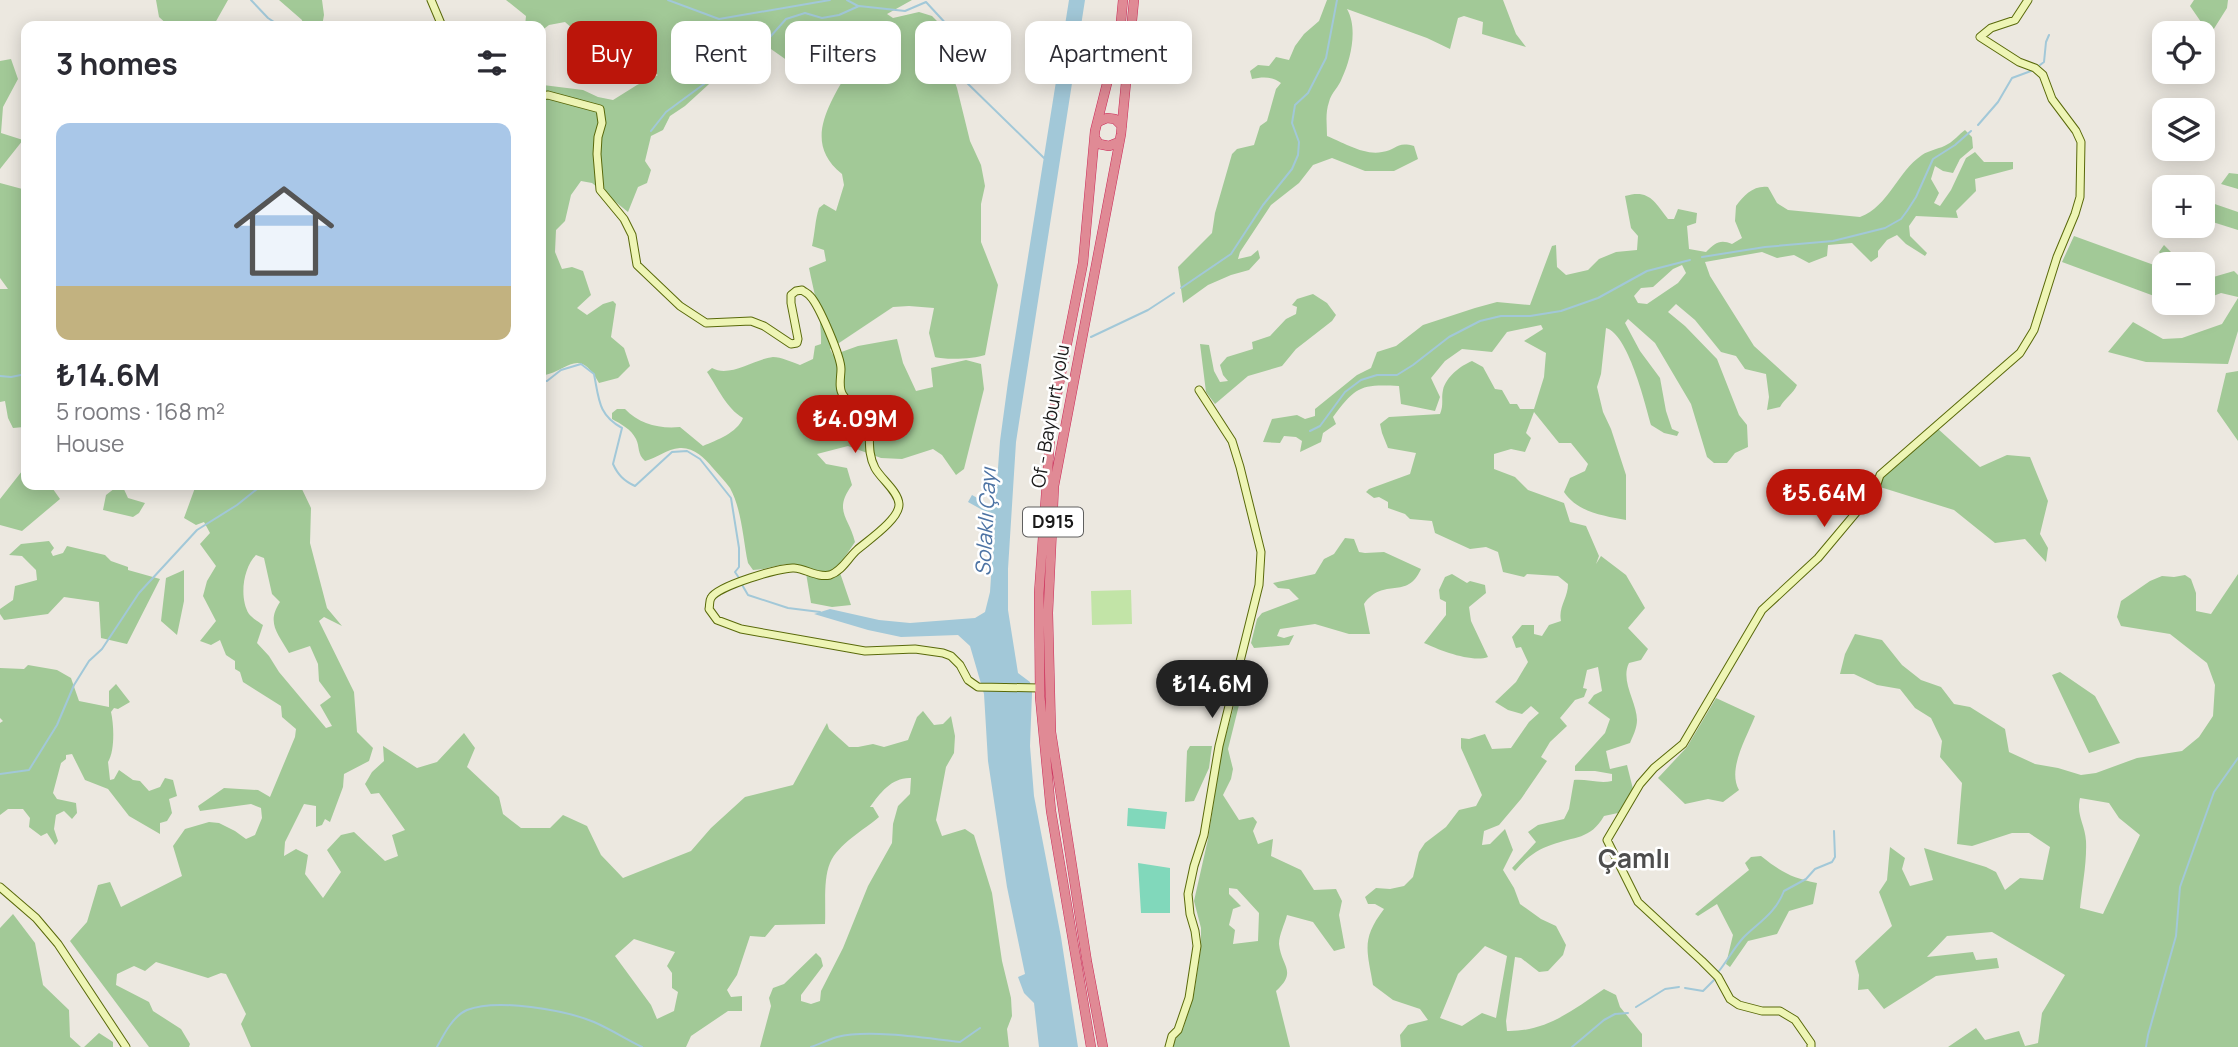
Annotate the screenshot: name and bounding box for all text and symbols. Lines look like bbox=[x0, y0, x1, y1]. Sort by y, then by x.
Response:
chip: Buy bbox=[567, 21, 657, 84]
chip: Rent bbox=[671, 21, 771, 84]
chip: Filters bbox=[785, 21, 901, 84]
chip: New bbox=[915, 21, 1011, 84]
chip: Apartment bbox=[1025, 21, 1192, 84]
map controls bbox=[2152, 21, 2215, 315]
button: locate bbox=[2152, 21, 2215, 84]
text: 3 homes bbox=[56, 43, 178, 84]
icon: filters bbox=[473, 44, 511, 82]
button: layers bbox=[2152, 98, 2215, 161]
icon: home bbox=[221, 168, 347, 294]
button: + bbox=[2152, 175, 2215, 238]
button: − bbox=[2152, 252, 2215, 315]
street label: Of - Bayburt yolu bbox=[1025, 342, 1075, 490]
text: ₺14.6M bbox=[56, 354, 160, 395]
text: 5 rooms · 168 m² bbox=[56, 395, 225, 427]
pin: ₺4.09M bbox=[798, 396, 912, 455]
text: ₺4.09M bbox=[813, 402, 897, 434]
text: House bbox=[56, 427, 125, 459]
water label: Solaklı Çayı bbox=[968, 465, 1002, 577]
pin: ₺5.64M bbox=[1767, 470, 1881, 529]
text: ₺5.64M bbox=[1782, 476, 1866, 508]
road number: D915 bbox=[1023, 508, 1083, 536]
pin: ₺14.6M bbox=[1155, 660, 1269, 720]
text: ₺14.6M bbox=[1172, 667, 1252, 699]
district label: Çamlı bbox=[1598, 840, 1670, 876]

